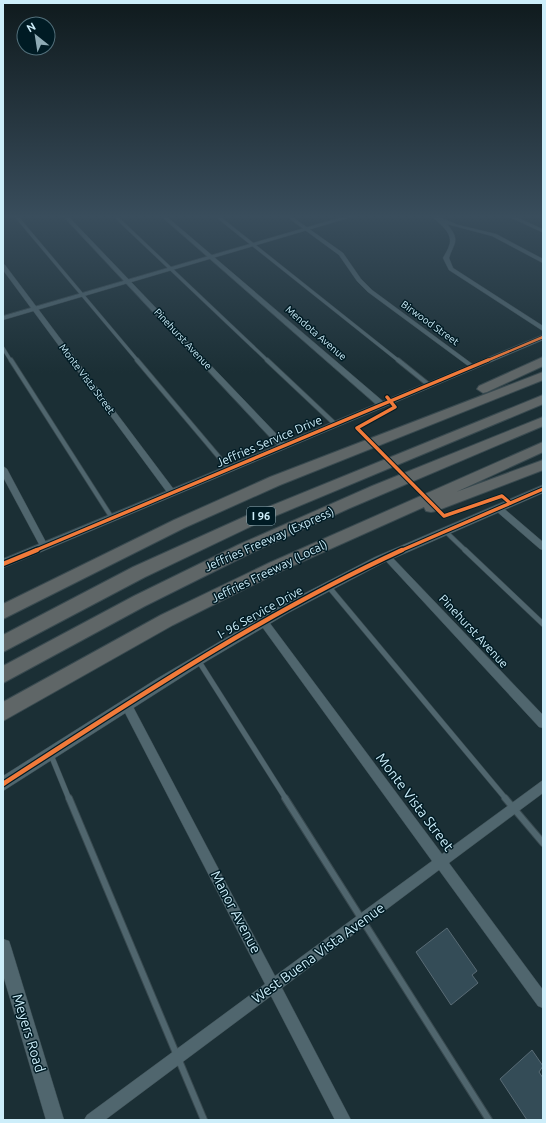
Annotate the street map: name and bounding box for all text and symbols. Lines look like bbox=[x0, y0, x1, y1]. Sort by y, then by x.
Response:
north arrow bbox=[16, 16, 56, 56]
text: N bbox=[24, 20, 38, 35]
street label: Birwood Street bbox=[399, 298, 461, 348]
street label: Mendota Avenue bbox=[283, 304, 349, 362]
street label: Pinehurst Avenue bbox=[152, 306, 214, 372]
street label: Monte Vista Street bbox=[57, 342, 117, 416]
street label: Jeffries Service Drive bbox=[214, 413, 324, 469]
street label: Jeffries Freeway (Express) bbox=[202, 504, 336, 574]
road number: I 96 bbox=[247, 507, 275, 525]
street label: Jeffries Freeway (Local) bbox=[209, 537, 329, 606]
street label: I- 96 Service Drive bbox=[215, 583, 305, 641]
street label: Pinehurst Avenue bbox=[437, 592, 511, 670]
street label: Monte Vista Street bbox=[373, 750, 457, 855]
street label: Manor Avenue bbox=[208, 868, 264, 956]
street label: West Buena Vista Avenue bbox=[249, 899, 387, 1007]
street label: Meyers Road bbox=[9, 992, 49, 1074]

